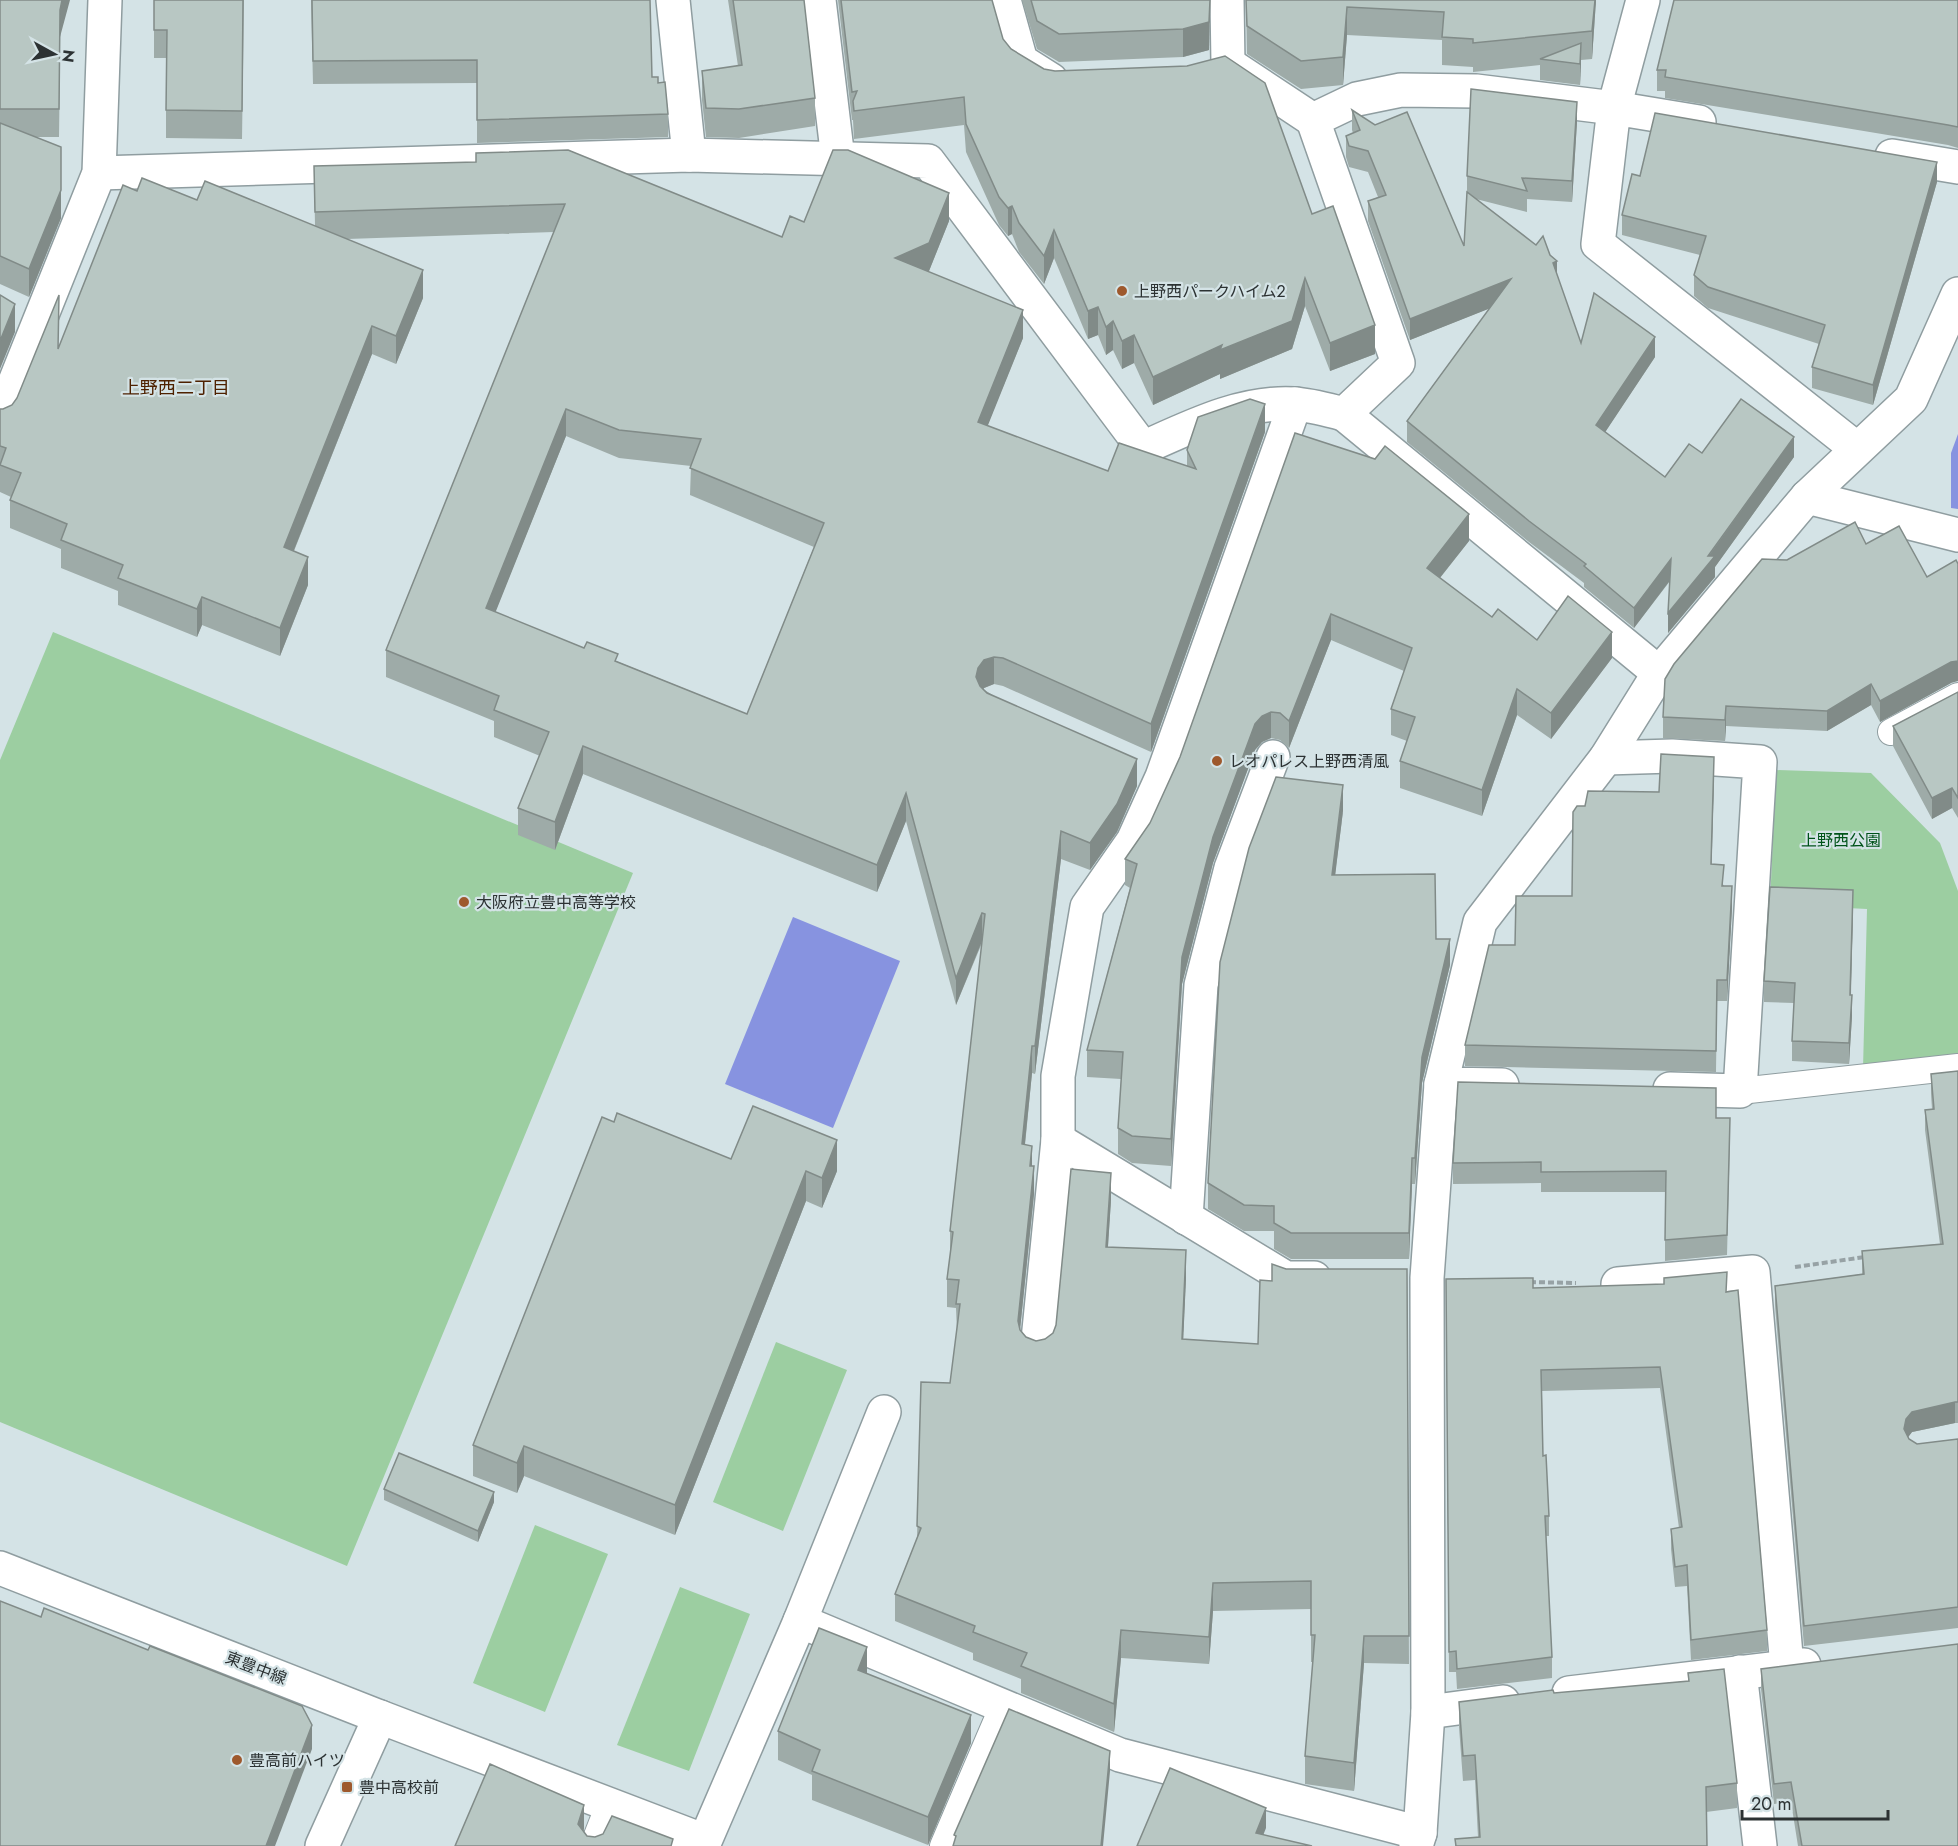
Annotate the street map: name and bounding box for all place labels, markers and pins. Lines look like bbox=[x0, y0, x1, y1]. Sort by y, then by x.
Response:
place label: 上野西パークハイム2 bbox=[1134, 280, 1286, 303]
marker: 上野西パークハイム2 bbox=[1115, 284, 1129, 298]
place label: レオパレス上野西清風 bbox=[1229, 750, 1389, 773]
marker: レオパレス上野西清風 bbox=[1210, 754, 1224, 768]
place label: 大阪府立豊中高等学校 bbox=[476, 891, 636, 914]
marker: 大阪府立豊中高等学校 bbox=[457, 895, 471, 909]
place label: 豊高前ハイツ bbox=[249, 1749, 345, 1772]
marker: 豊高前ハイツ bbox=[230, 1753, 244, 1767]
place label: 豊中高校前 bbox=[359, 1776, 439, 1799]
marker: 豊中高校前 bbox=[340, 1780, 354, 1794]

